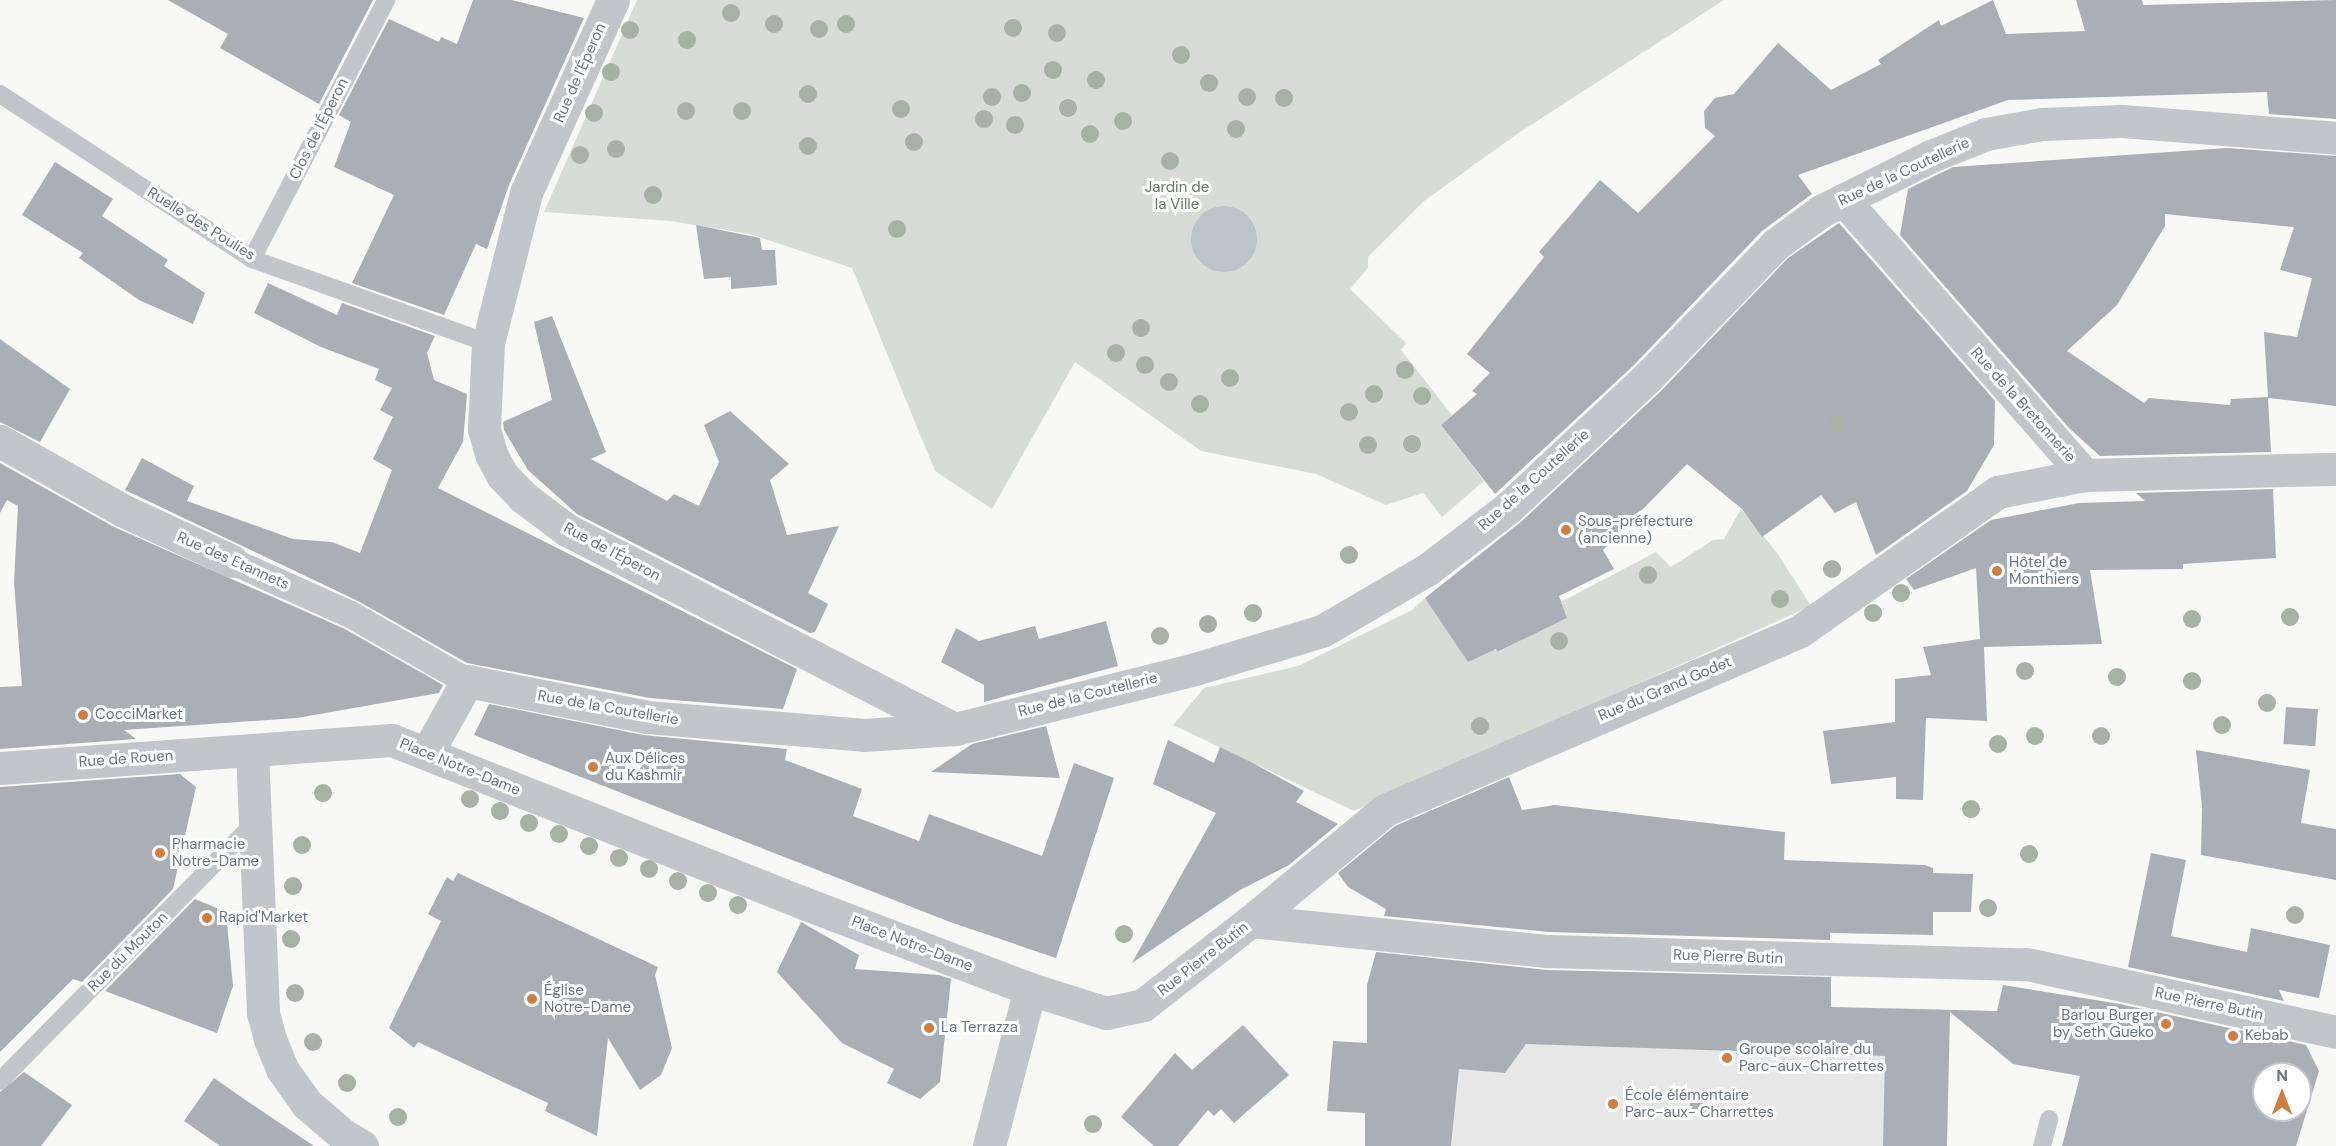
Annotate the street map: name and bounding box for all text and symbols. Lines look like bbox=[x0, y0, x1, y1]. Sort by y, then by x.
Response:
street label: Rue de l'Éperon bbox=[550, 21, 610, 125]
street label: Clos de l'Éperon bbox=[286, 75, 352, 183]
street label: Rue de la Coutellerie bbox=[1836, 134, 1972, 210]
park label: Jardin de la Ville bbox=[1145, 178, 1209, 213]
street label: Ruelle des Poulies bbox=[144, 184, 258, 264]
street label: Rue de la Bretonnerie bbox=[1967, 344, 2079, 466]
street label: Rue de la Coutellerie bbox=[1475, 426, 1593, 534]
place label: Sous-préfecture (ancienne) bbox=[1578, 512, 1693, 547]
street label: Rue de l'Éperon bbox=[561, 519, 663, 585]
marker: Sous-préfecture (ancienne) bbox=[1559, 523, 1573, 537]
street label: Rue des Etannets bbox=[174, 528, 292, 594]
place label: Hôtel de Monthiers bbox=[2009, 553, 2079, 588]
marker: Hôtel de Monthiers bbox=[1990, 564, 2004, 578]
street label: Rue du Grand Godet bbox=[1596, 653, 1734, 725]
street label: Rue de la Coutellerie bbox=[1017, 669, 1159, 721]
street label: Rue de la Coutellerie bbox=[536, 687, 680, 729]
place label: CocciMarket bbox=[95, 706, 183, 724]
marker: CocciMarket bbox=[76, 708, 90, 722]
street label: Place Notre-Dame bbox=[397, 735, 523, 799]
street label: Rue de Rouen bbox=[78, 747, 174, 771]
place label: Aux Délices du Kashmir bbox=[605, 749, 685, 784]
marker: Aux Délices du Kashmir bbox=[586, 760, 600, 774]
place label: Pharmacie Notre-Dame bbox=[172, 835, 259, 870]
marker: Pharmacie Notre-Dame bbox=[153, 846, 167, 860]
street label: Rue du Mouton bbox=[84, 908, 172, 996]
place label: Rapid'Market bbox=[219, 909, 308, 927]
marker: Rapid'Market bbox=[200, 911, 214, 925]
street label: Place Notre-Dame bbox=[849, 913, 975, 975]
street label: Rue Pierre Butin bbox=[1154, 918, 1252, 1000]
street label: Rue Pierre Butin bbox=[1673, 946, 1783, 968]
place label: Église Notre-Dame bbox=[544, 981, 631, 1016]
street label: Rue Pierre Butin bbox=[2153, 984, 2265, 1024]
marker: Église Notre-Dame bbox=[525, 992, 539, 1006]
place label: Barlou Burger by Seth Gueko bbox=[2053, 1006, 2154, 1041]
marker: Barlou Burger by Seth Gueko bbox=[2159, 1017, 2173, 1031]
place label: La Terrazza bbox=[941, 1019, 1018, 1037]
marker: La Terrazza bbox=[922, 1021, 936, 1035]
place label: Kebab bbox=[2245, 1027, 2289, 1045]
marker: Kebab bbox=[2226, 1029, 2240, 1043]
place label: Groupe scolaire du Parc-aux-Charrettes bbox=[1739, 1040, 1884, 1075]
marker: Groupe scolaire du Parc-aux-Charrettes bbox=[1720, 1051, 1734, 1065]
north arrow bbox=[2252, 1062, 2312, 1122]
text: N bbox=[2276, 1065, 2288, 1086]
place label: École élémentaire Parc-aux- Charrettes bbox=[1625, 1086, 1774, 1121]
marker: École élémentaire Parc-aux- Charrettes bbox=[1606, 1097, 1620, 1111]

